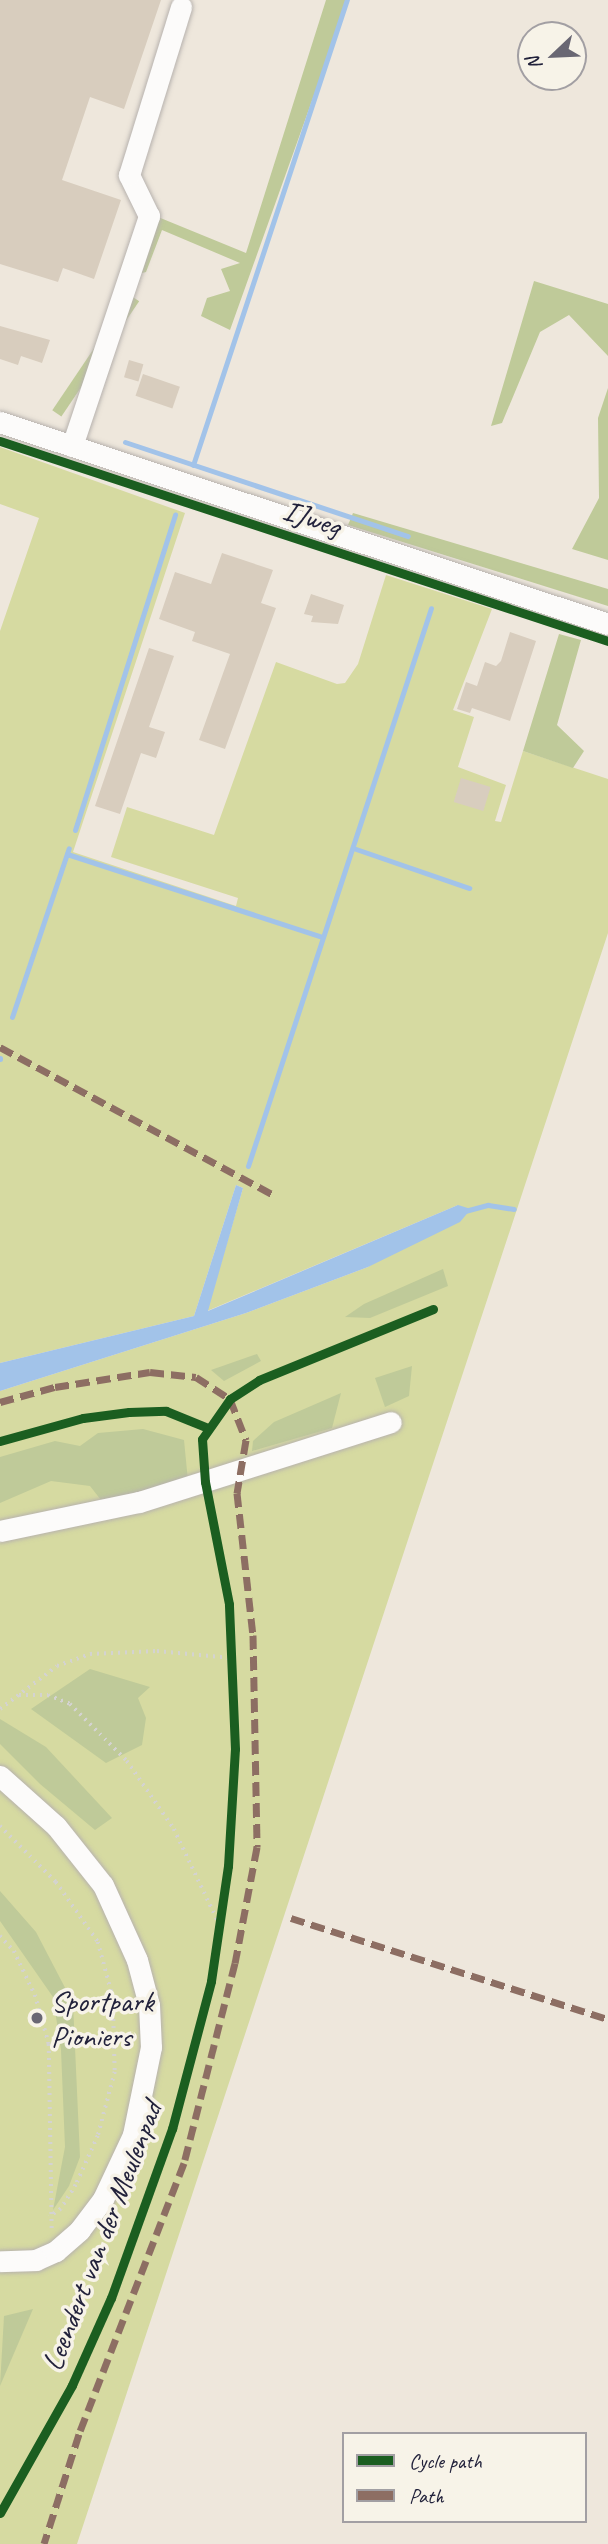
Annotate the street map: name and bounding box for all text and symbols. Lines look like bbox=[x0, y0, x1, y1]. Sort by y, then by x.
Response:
north arrow bbox=[517, 21, 587, 91]
text: N bbox=[521, 53, 548, 74]
street label: IJweg bbox=[279, 492, 345, 544]
place label: Sportpark Pioniers bbox=[51, 1983, 153, 2054]
marker: Sportpark Pioniers bbox=[29, 2010, 45, 2026]
street label: Leendert van der Meulenpad bbox=[34, 2096, 170, 2376]
legend bbox=[342, 2432, 587, 2523]
text: Cycle path bbox=[409, 2448, 482, 2474]
text: Path bbox=[409, 2483, 444, 2509]

